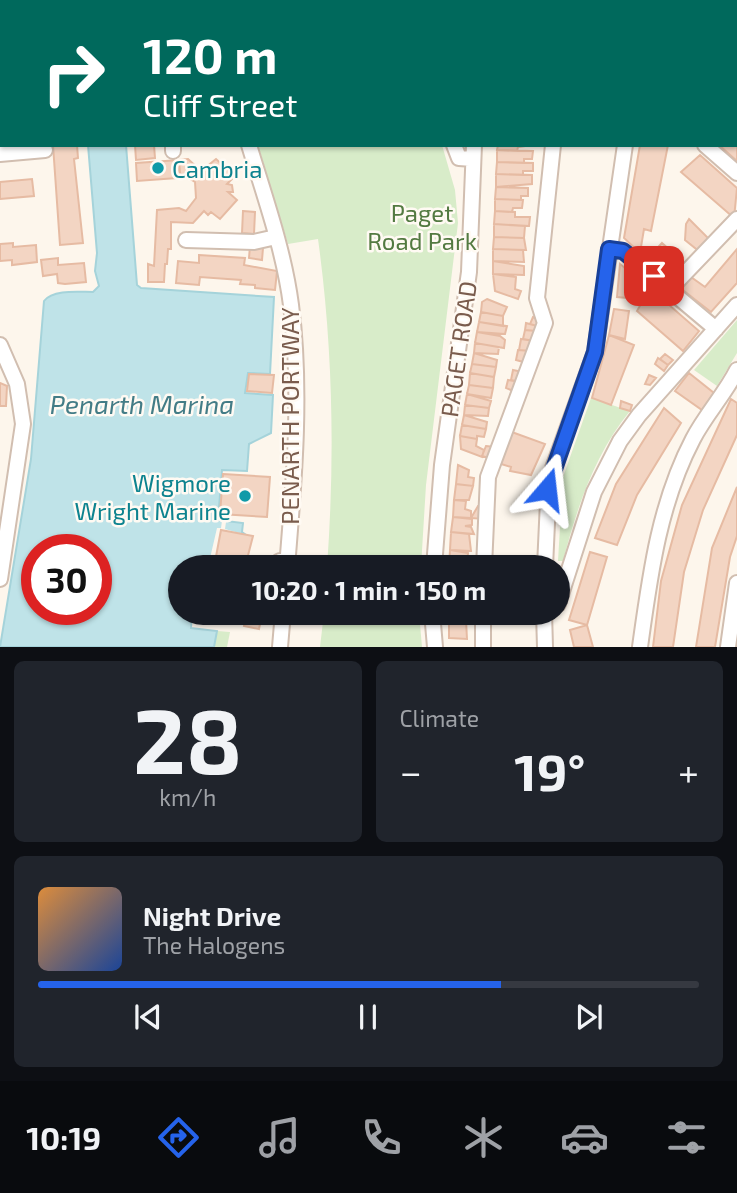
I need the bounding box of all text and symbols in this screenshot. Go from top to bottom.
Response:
text: 120 m [143,25,277,84]
icon: right [28,28,119,119]
text: Cliff Street [143,85,298,123]
place label: Cambria [172,154,262,183]
marker: Cambria [150,160,166,176]
park label: Paget Road Park [367,198,477,255]
pin [624,246,684,306]
icon: arrive [635,257,673,295]
street label: PAGET ROAD [434,279,482,419]
street label: PENARTH PORTWAY [275,307,304,525]
water label: Penarth Marina [50,388,234,419]
position arrow [510,452,584,526]
place label: Wigmore Wright Marine [75,468,231,525]
marker: Wigmore Wright Marine [237,488,253,504]
speed limit sign: 30 [21,534,112,625]
text: 10:20 · 1 min · 150 m [252,574,486,605]
text: 28 [133,683,243,792]
text: Climate [400,704,479,732]
text: 19° [514,739,585,801]
text: − [400,748,422,794]
text: + [678,748,699,794]
text: km/h [159,783,216,811]
text: Night Drive [143,900,281,931]
text: The Halogens [143,931,285,959]
icon: previous [129,998,167,1036]
icon: pause [349,998,387,1036]
icon: next [570,998,608,1036]
icon: directions [154,1113,203,1162]
icon: music [255,1113,304,1162]
icon: phone [357,1113,406,1162]
icon: climate [459,1113,508,1162]
icon: car [560,1113,609,1162]
icon: filters [662,1113,711,1162]
text: 10:19 [26,1118,101,1156]

